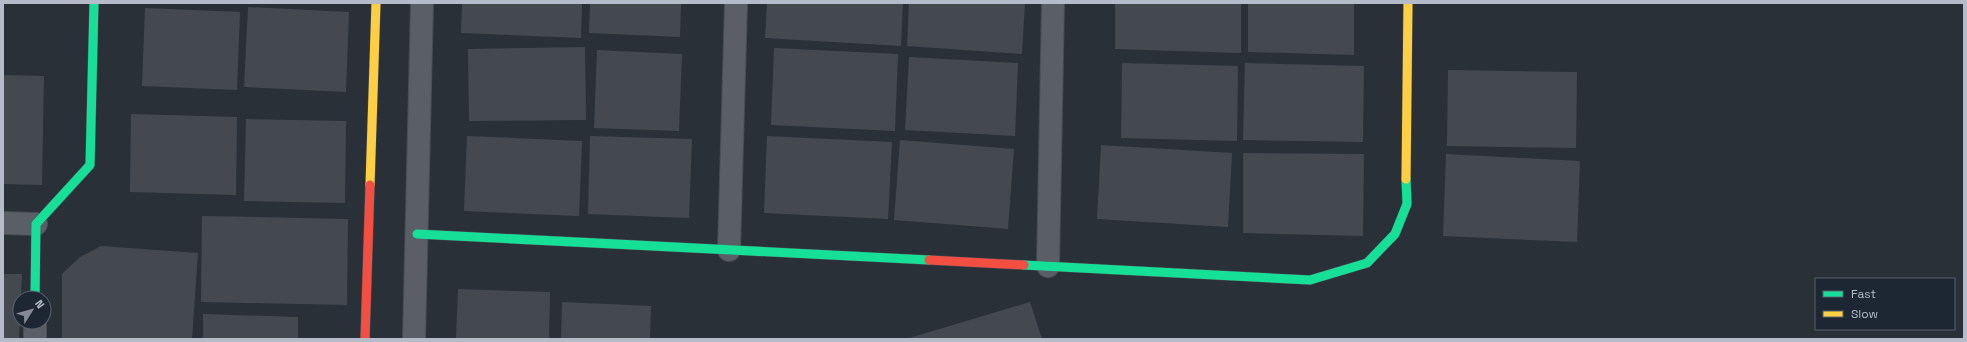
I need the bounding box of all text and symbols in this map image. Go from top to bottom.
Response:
legend [1815,278,1955,330]
text: Fast [1851,286,1876,302]
north arrow [12,290,52,330]
text: N [32,297,48,311]
text: Slow [1851,306,1878,322]

